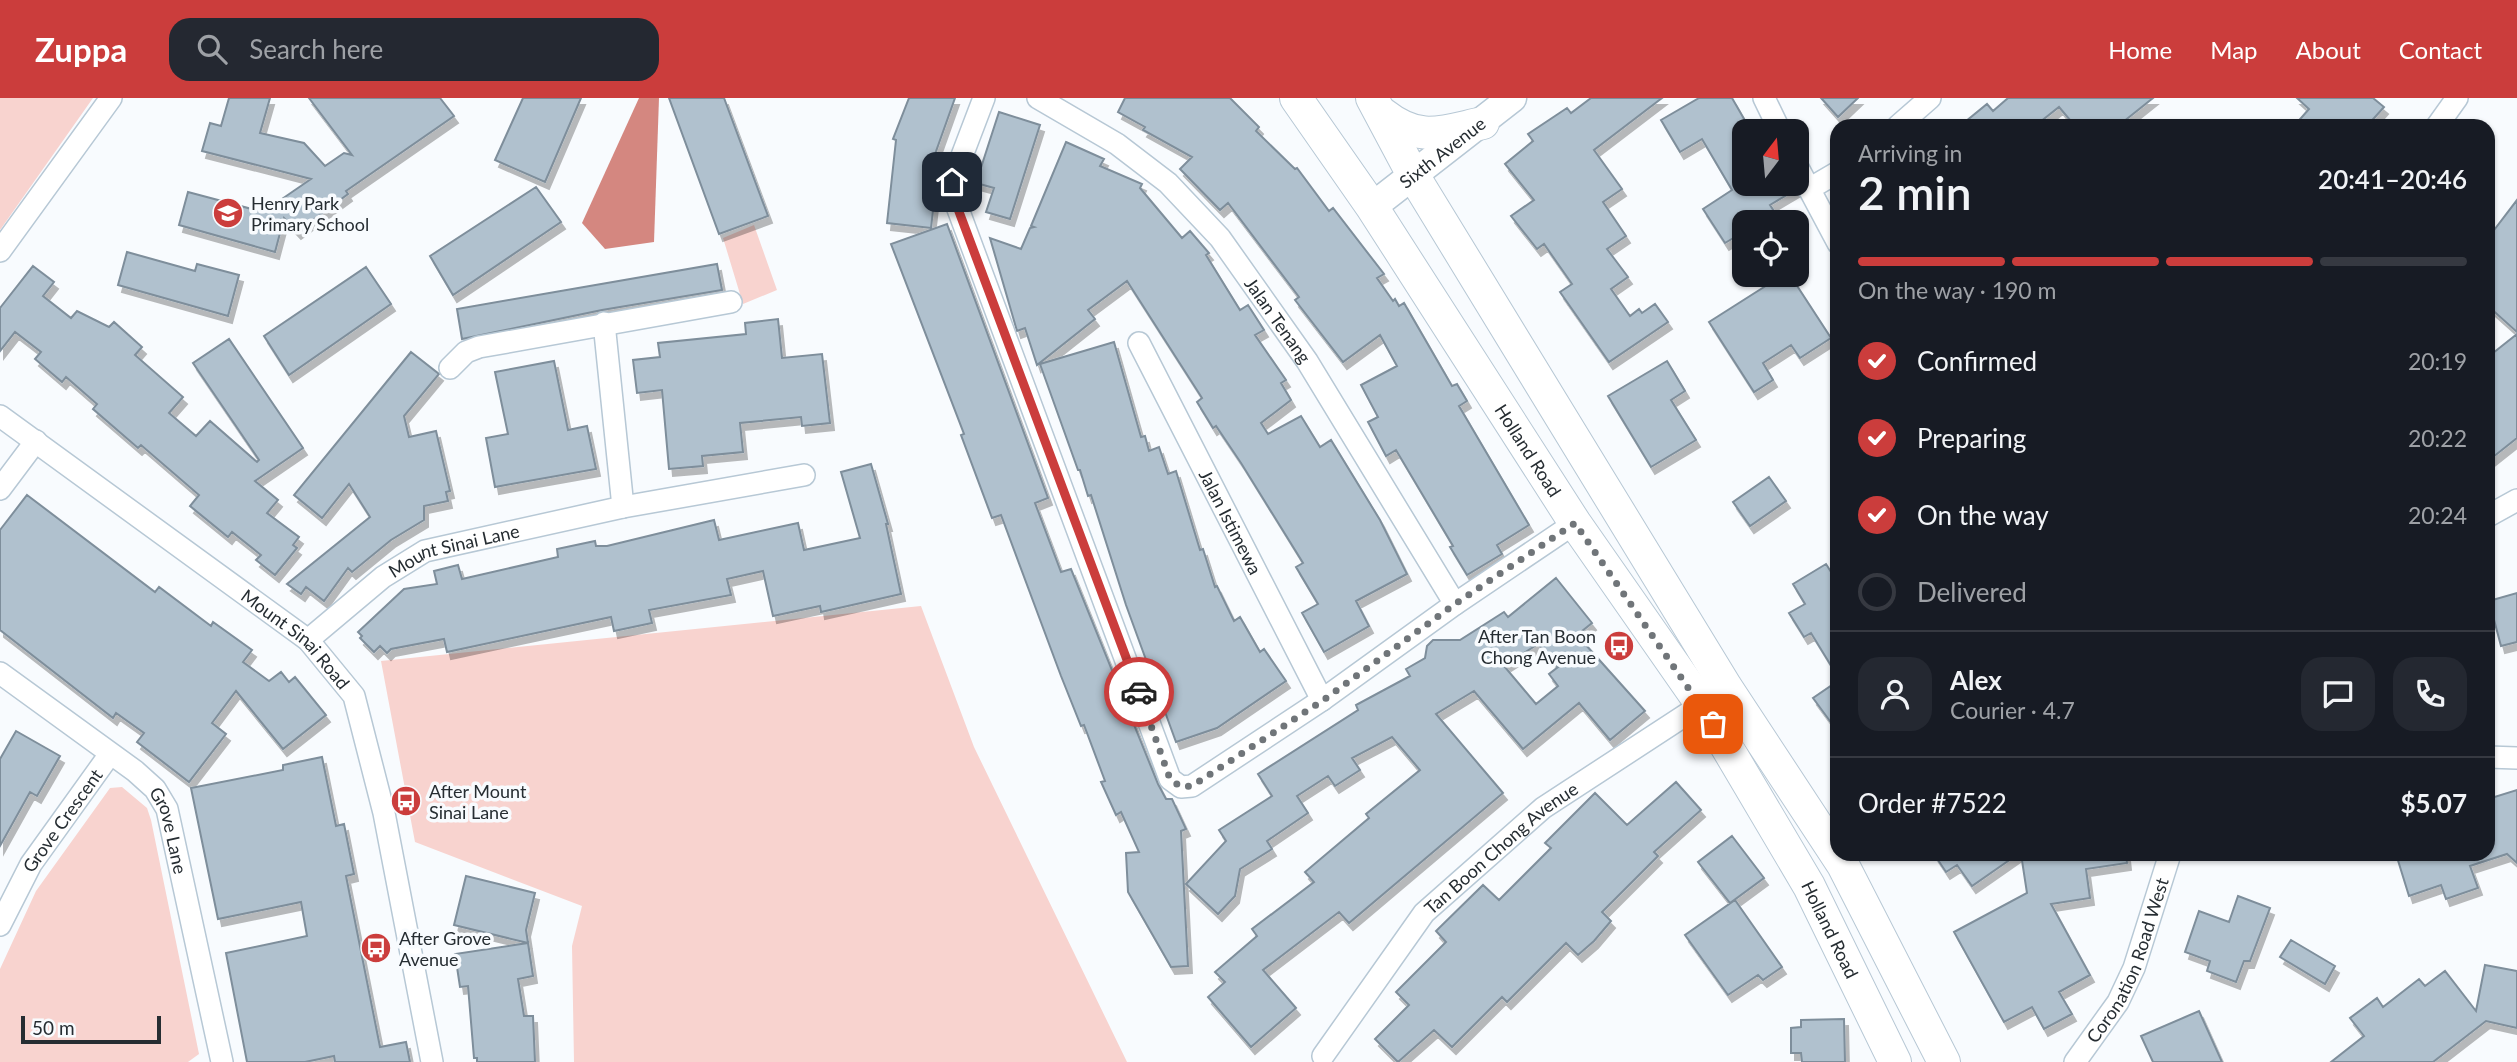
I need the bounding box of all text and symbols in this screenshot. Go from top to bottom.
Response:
search box [169,18,659,81]
text: Zuppa [35,29,127,69]
icon: search [193,30,231,68]
text: Search here [249,33,383,65]
text: Home [2108,35,2172,64]
text: Map [2210,35,2258,64]
text: About [2296,35,2361,64]
text: Contact [2399,35,2482,64]
street label: Sixth Avenue [1395,112,1490,193]
north arrow [1732,119,1810,196]
map controls [1732,119,1809,287]
text: Arriving in [1858,139,1962,167]
pin [922,152,982,212]
icon: home [933,163,971,201]
text: 20:41–20:46 [2318,163,2467,195]
text: 2 min [1858,165,1972,220]
place label: Henry Park Primary School [251,192,369,235]
school or university icon: Henry Park Primary School [211,196,245,230]
button: locate [1732,210,1809,287]
street label: Jalan Tenang [1240,273,1316,367]
text: On the way · 190 m [1858,276,2057,304]
icon: check [1858,342,1896,380]
text: Confirmed [1917,345,2037,377]
text: 20:19 [2408,347,2467,375]
street label: Holland Road [1490,400,1566,501]
icon: check [1858,419,1896,457]
text: Preparing [1917,422,2026,454]
text: 20:22 [2408,424,2467,452]
street label: Jalan Istimewa [1195,466,1267,578]
icon: check [1858,496,1896,534]
text: On the way [1917,499,2049,531]
text: 20:24 [2408,501,2467,529]
street label: Mount Sinai Lane [384,519,521,582]
text: Delivered [1917,576,2027,608]
street label: Mount Sinai Road [237,584,355,693]
place label: After Tan Boon Chong Avenue [1478,625,1596,668]
bus stop icon: After Tan Boon Chong Avenue [1602,629,1636,663]
courier [1104,657,1174,727]
button: person [1858,657,1932,731]
button: chat [2301,657,2375,731]
button: phone [2393,657,2467,731]
text: Alex [1950,664,2002,696]
icon: car [1120,673,1158,711]
pin [1683,694,1743,754]
text: Courier · 4.7 [1950,696,2075,724]
icon: bag [1694,705,1732,743]
street label: Grove Crescent [18,764,107,876]
street label: Tan Boon Chong Avenue [1420,777,1582,919]
place label: After Mount Sinai Lane [429,780,527,823]
street label: Grove Lane [145,783,192,876]
bus stop icon: After Mount Sinai Lane [389,784,423,818]
text: Order #7522 [1858,787,2007,819]
text: $5.07 [2401,787,2467,819]
street label: Coronation Road West [2081,874,2173,1047]
street label: Holland Road [1797,877,1863,982]
place label: After Grove Avenue [399,927,491,970]
bus stop icon: After Grove Avenue [359,931,393,965]
scale bar [21,1013,161,1045]
text: 50 m [32,1016,75,1039]

